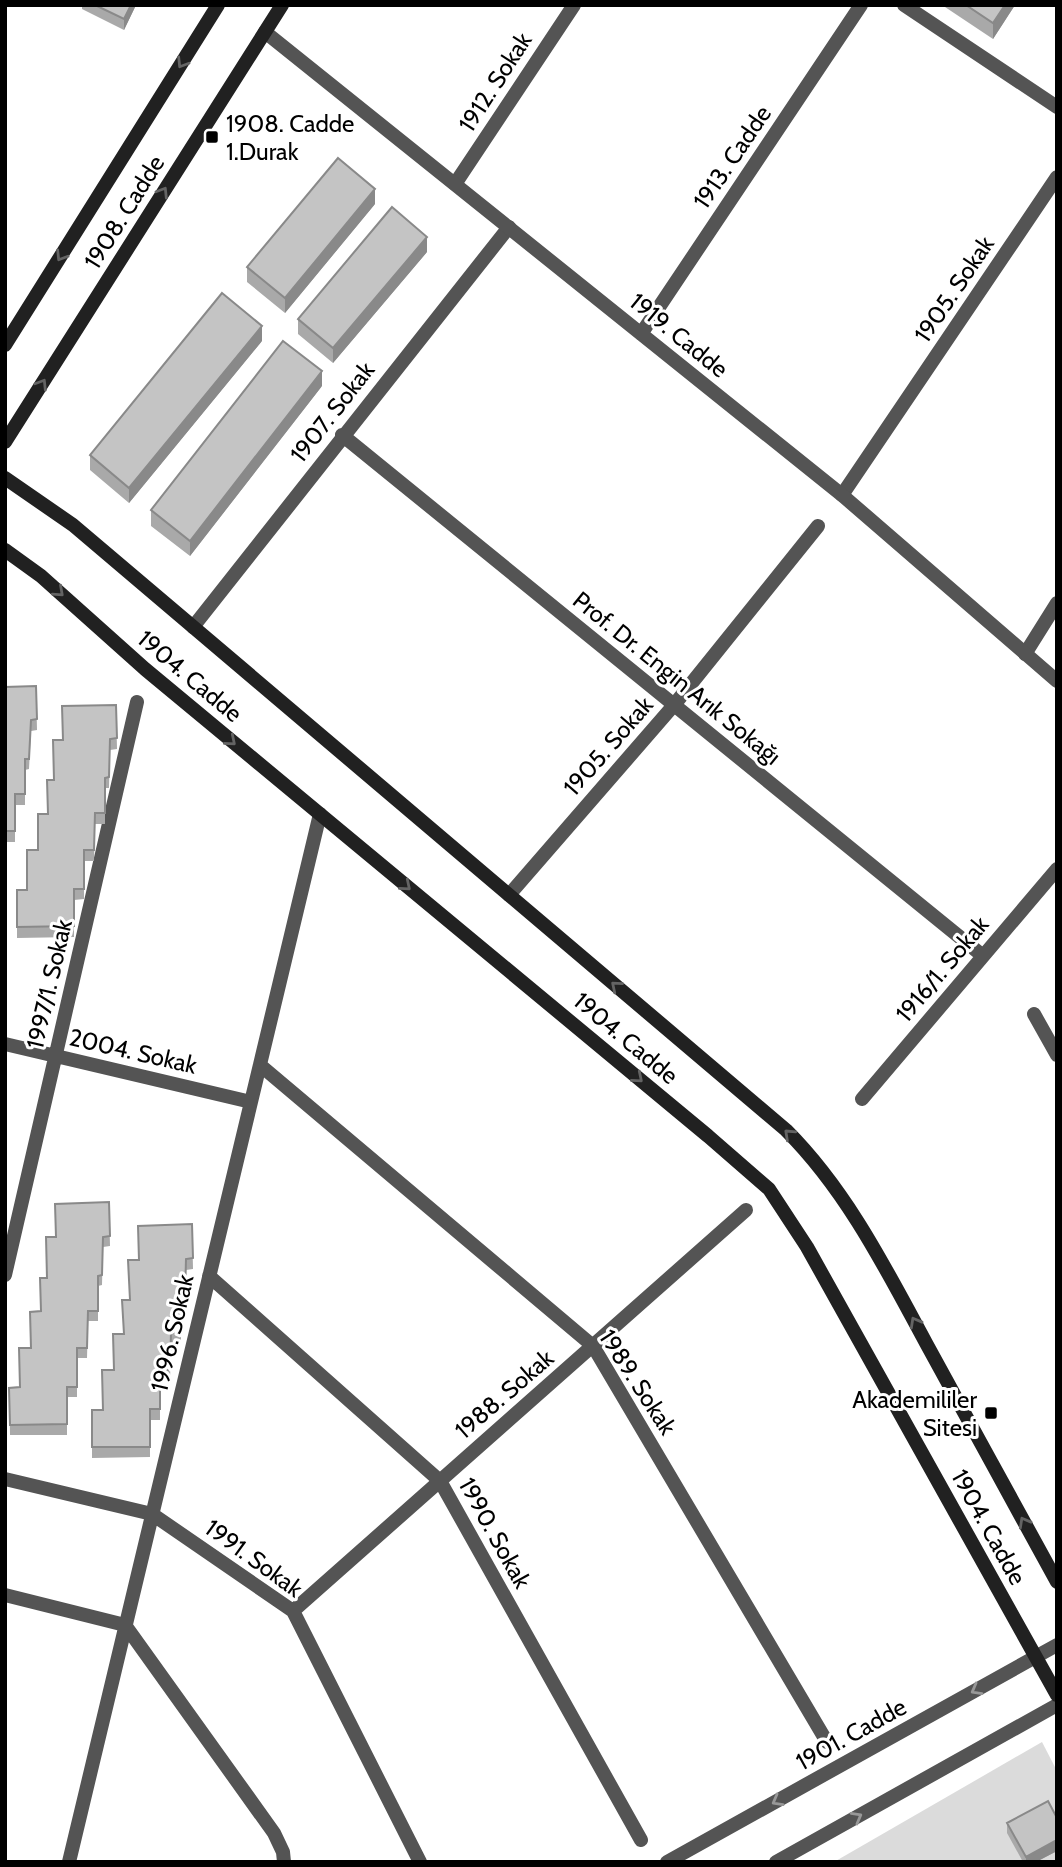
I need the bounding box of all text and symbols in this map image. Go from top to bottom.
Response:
street label: 1912. Sokak [452,27,538,137]
one-way arrow [177,56,190,69]
street label: 1913. Cadde [687,100,777,214]
place label: 1908. Cadde 1.Durak [226,109,354,166]
marker: 1908. Cadde 1.Durak [204,129,220,145]
street label: 1908. Cadde [78,150,170,274]
one-way arrow [155,187,168,200]
street label: 1905. Sokak [908,230,1000,348]
one-way arrow [57,248,70,261]
street label: 1919. Cadde [624,287,734,383]
street label: 1907. Sokak [284,356,380,468]
one-way arrow [33,379,46,392]
one-way arrow [51,584,64,596]
street label: Prof. Dr. Engin Arık Sokağı [567,585,787,771]
street label: 1904. Cadde [132,624,248,728]
street label: 1905. Sokak [557,690,659,801]
one-way arrow [223,733,236,745]
one-way arrow [398,878,411,890]
street label: 1916/1. Sokak [889,910,995,1028]
street label: 1997/1. Sokak [20,916,78,1052]
one-way arrow [612,982,625,994]
street label: 1904. Cadde [568,986,684,1090]
street label: 2004. Sokak [66,1022,200,1080]
one-way arrow [630,1070,643,1082]
one-way arrow [784,1130,797,1142]
street label: 1996. Sokak [144,1271,200,1394]
one-way arrow [910,1317,923,1330]
street label: 1989. Sokak [593,1324,683,1440]
street label: 1988. Sokak [449,1343,559,1445]
place label: Akademililer Sitesi [852,1385,977,1442]
marker: Akademililer Sitesi [983,1405,999,1421]
street label: 1904. Cadde [945,1464,1033,1590]
street label: 1990. Sokak [453,1473,537,1594]
street label: 1991. Sokak [200,1513,309,1603]
one-way arrow [1019,1517,1032,1529]
one-way arrow [970,1682,983,1695]
street label: 1901. Cadde [791,1692,911,1776]
one-way arrow [772,1793,784,1806]
one-way arrow [850,1812,862,1825]

